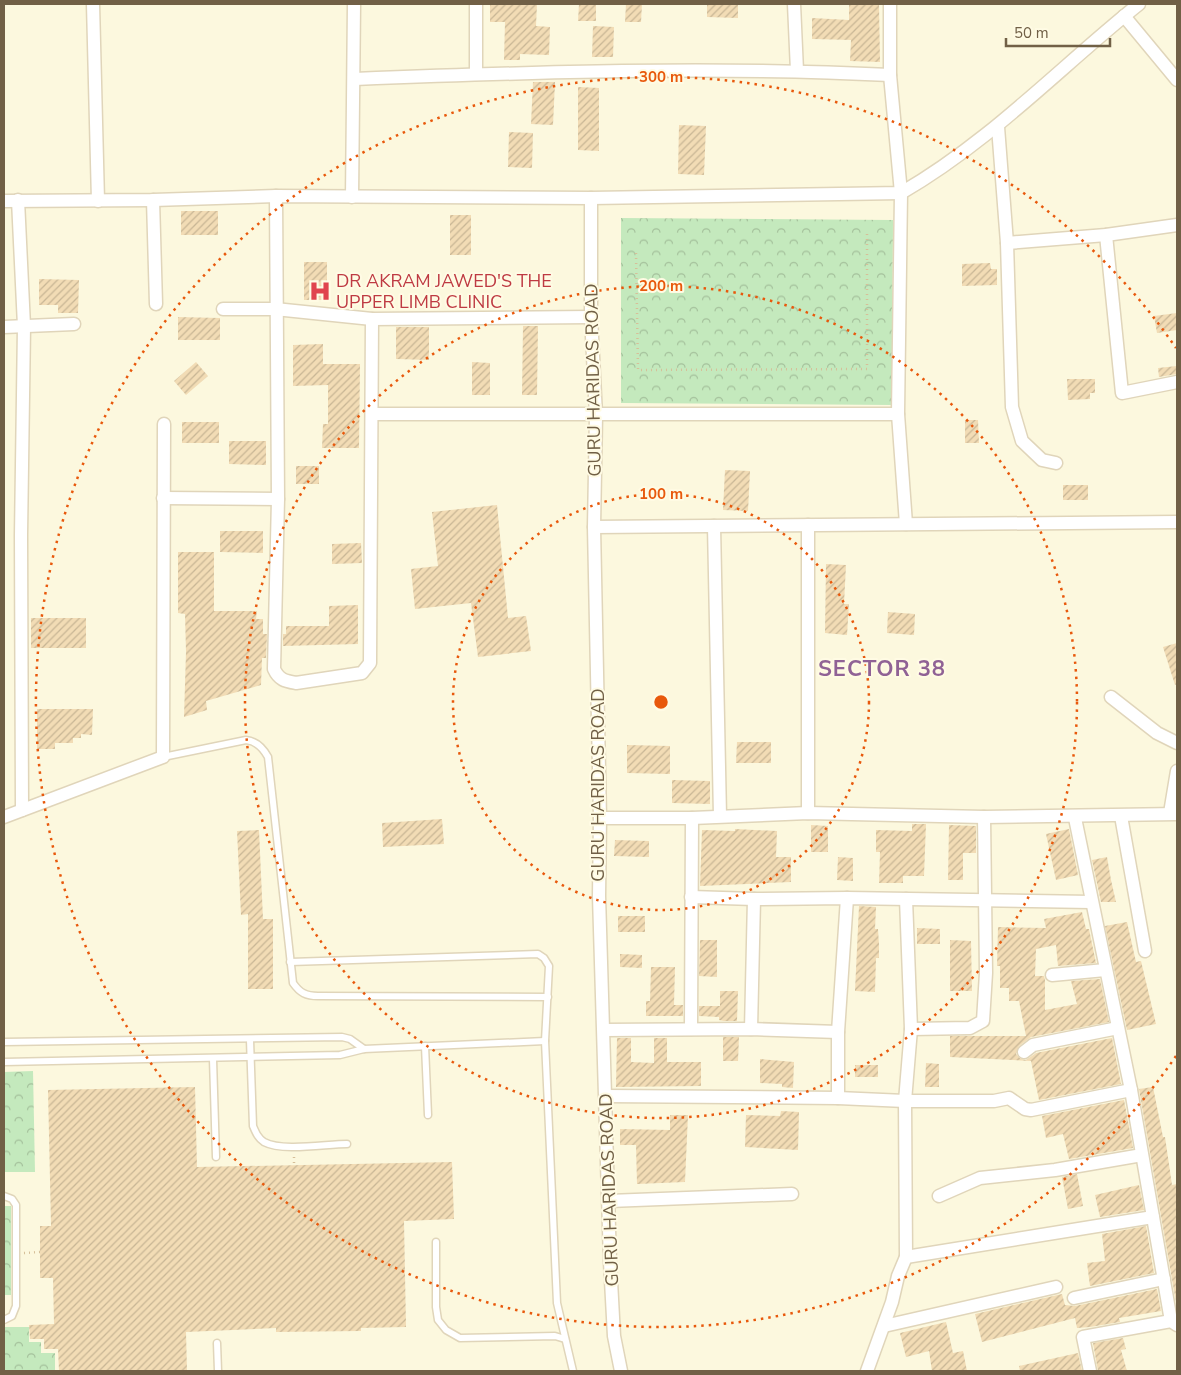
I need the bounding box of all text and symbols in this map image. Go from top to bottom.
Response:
scale bar [1006,15,1110,47]
text: 50 m [1014,23,1049,43]
text: 300 m [639,67,683,87]
place label: DR AKRAM JAWED'S THE UPPER LIMB CLINIC [336,269,552,314]
text: 200 m [639,276,683,296]
hospital icon: DR AKRAM JAWED'S THE UPPER LIMB CLINIC [307,278,333,304]
street label: GURU HARIDAS ROAD [579,283,607,477]
text: 100 m [639,484,683,504]
district label: SECTOR 38 [818,654,946,684]
street label: GURU HARIDAS ROAD [586,688,610,882]
centre of rings [652,693,670,711]
street label: GURU HARIDAS ROAD [594,1093,624,1287]

